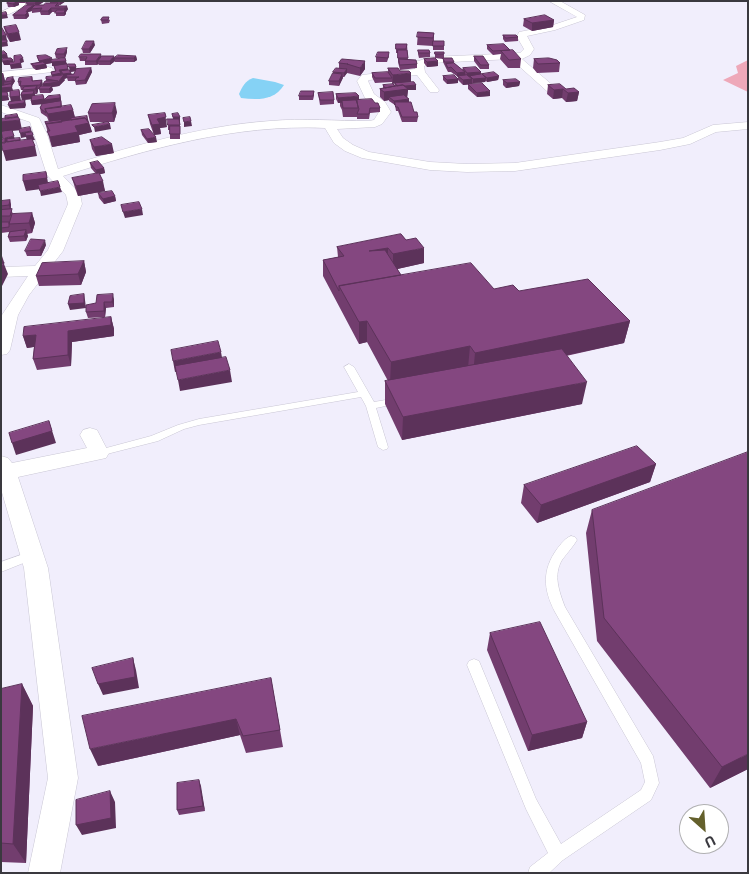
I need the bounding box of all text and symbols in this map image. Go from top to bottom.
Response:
north arrow [679,804,729,854]
text: U [702,832,718,851]

